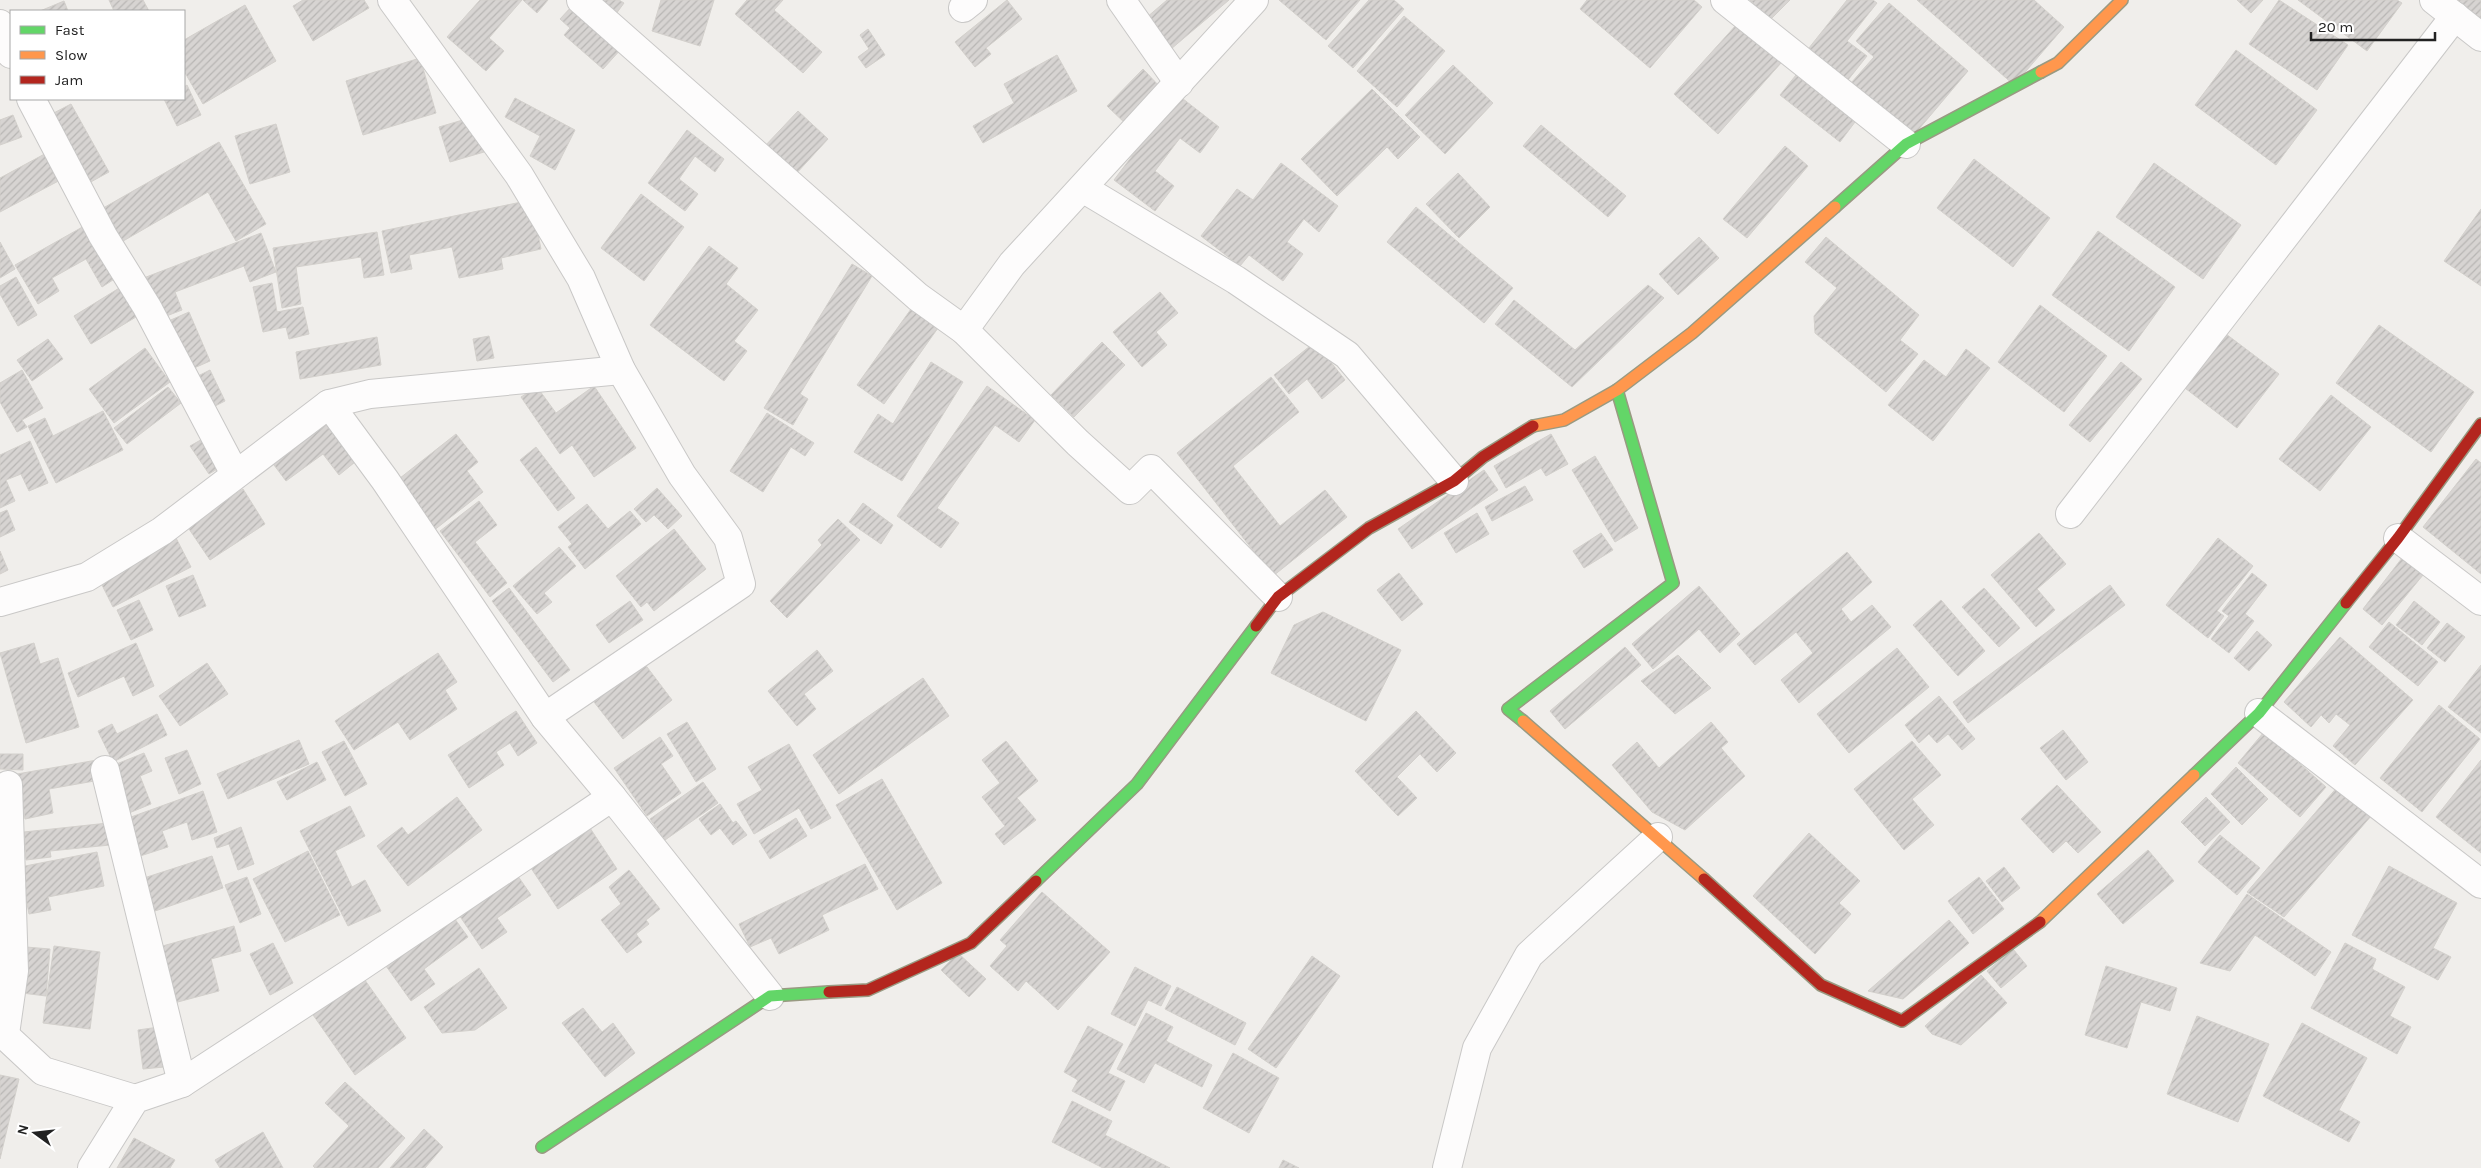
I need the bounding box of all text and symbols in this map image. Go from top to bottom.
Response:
legend [10,10,185,100]
scale bar [2311,10,2435,42]
text: 20 m [2318,18,2353,36]
text: Fast [55,21,85,39]
text: Slow [55,46,87,64]
text: Jam [55,71,83,89]
north arrow [10,1108,60,1158]
text: N [13,1123,32,1137]

